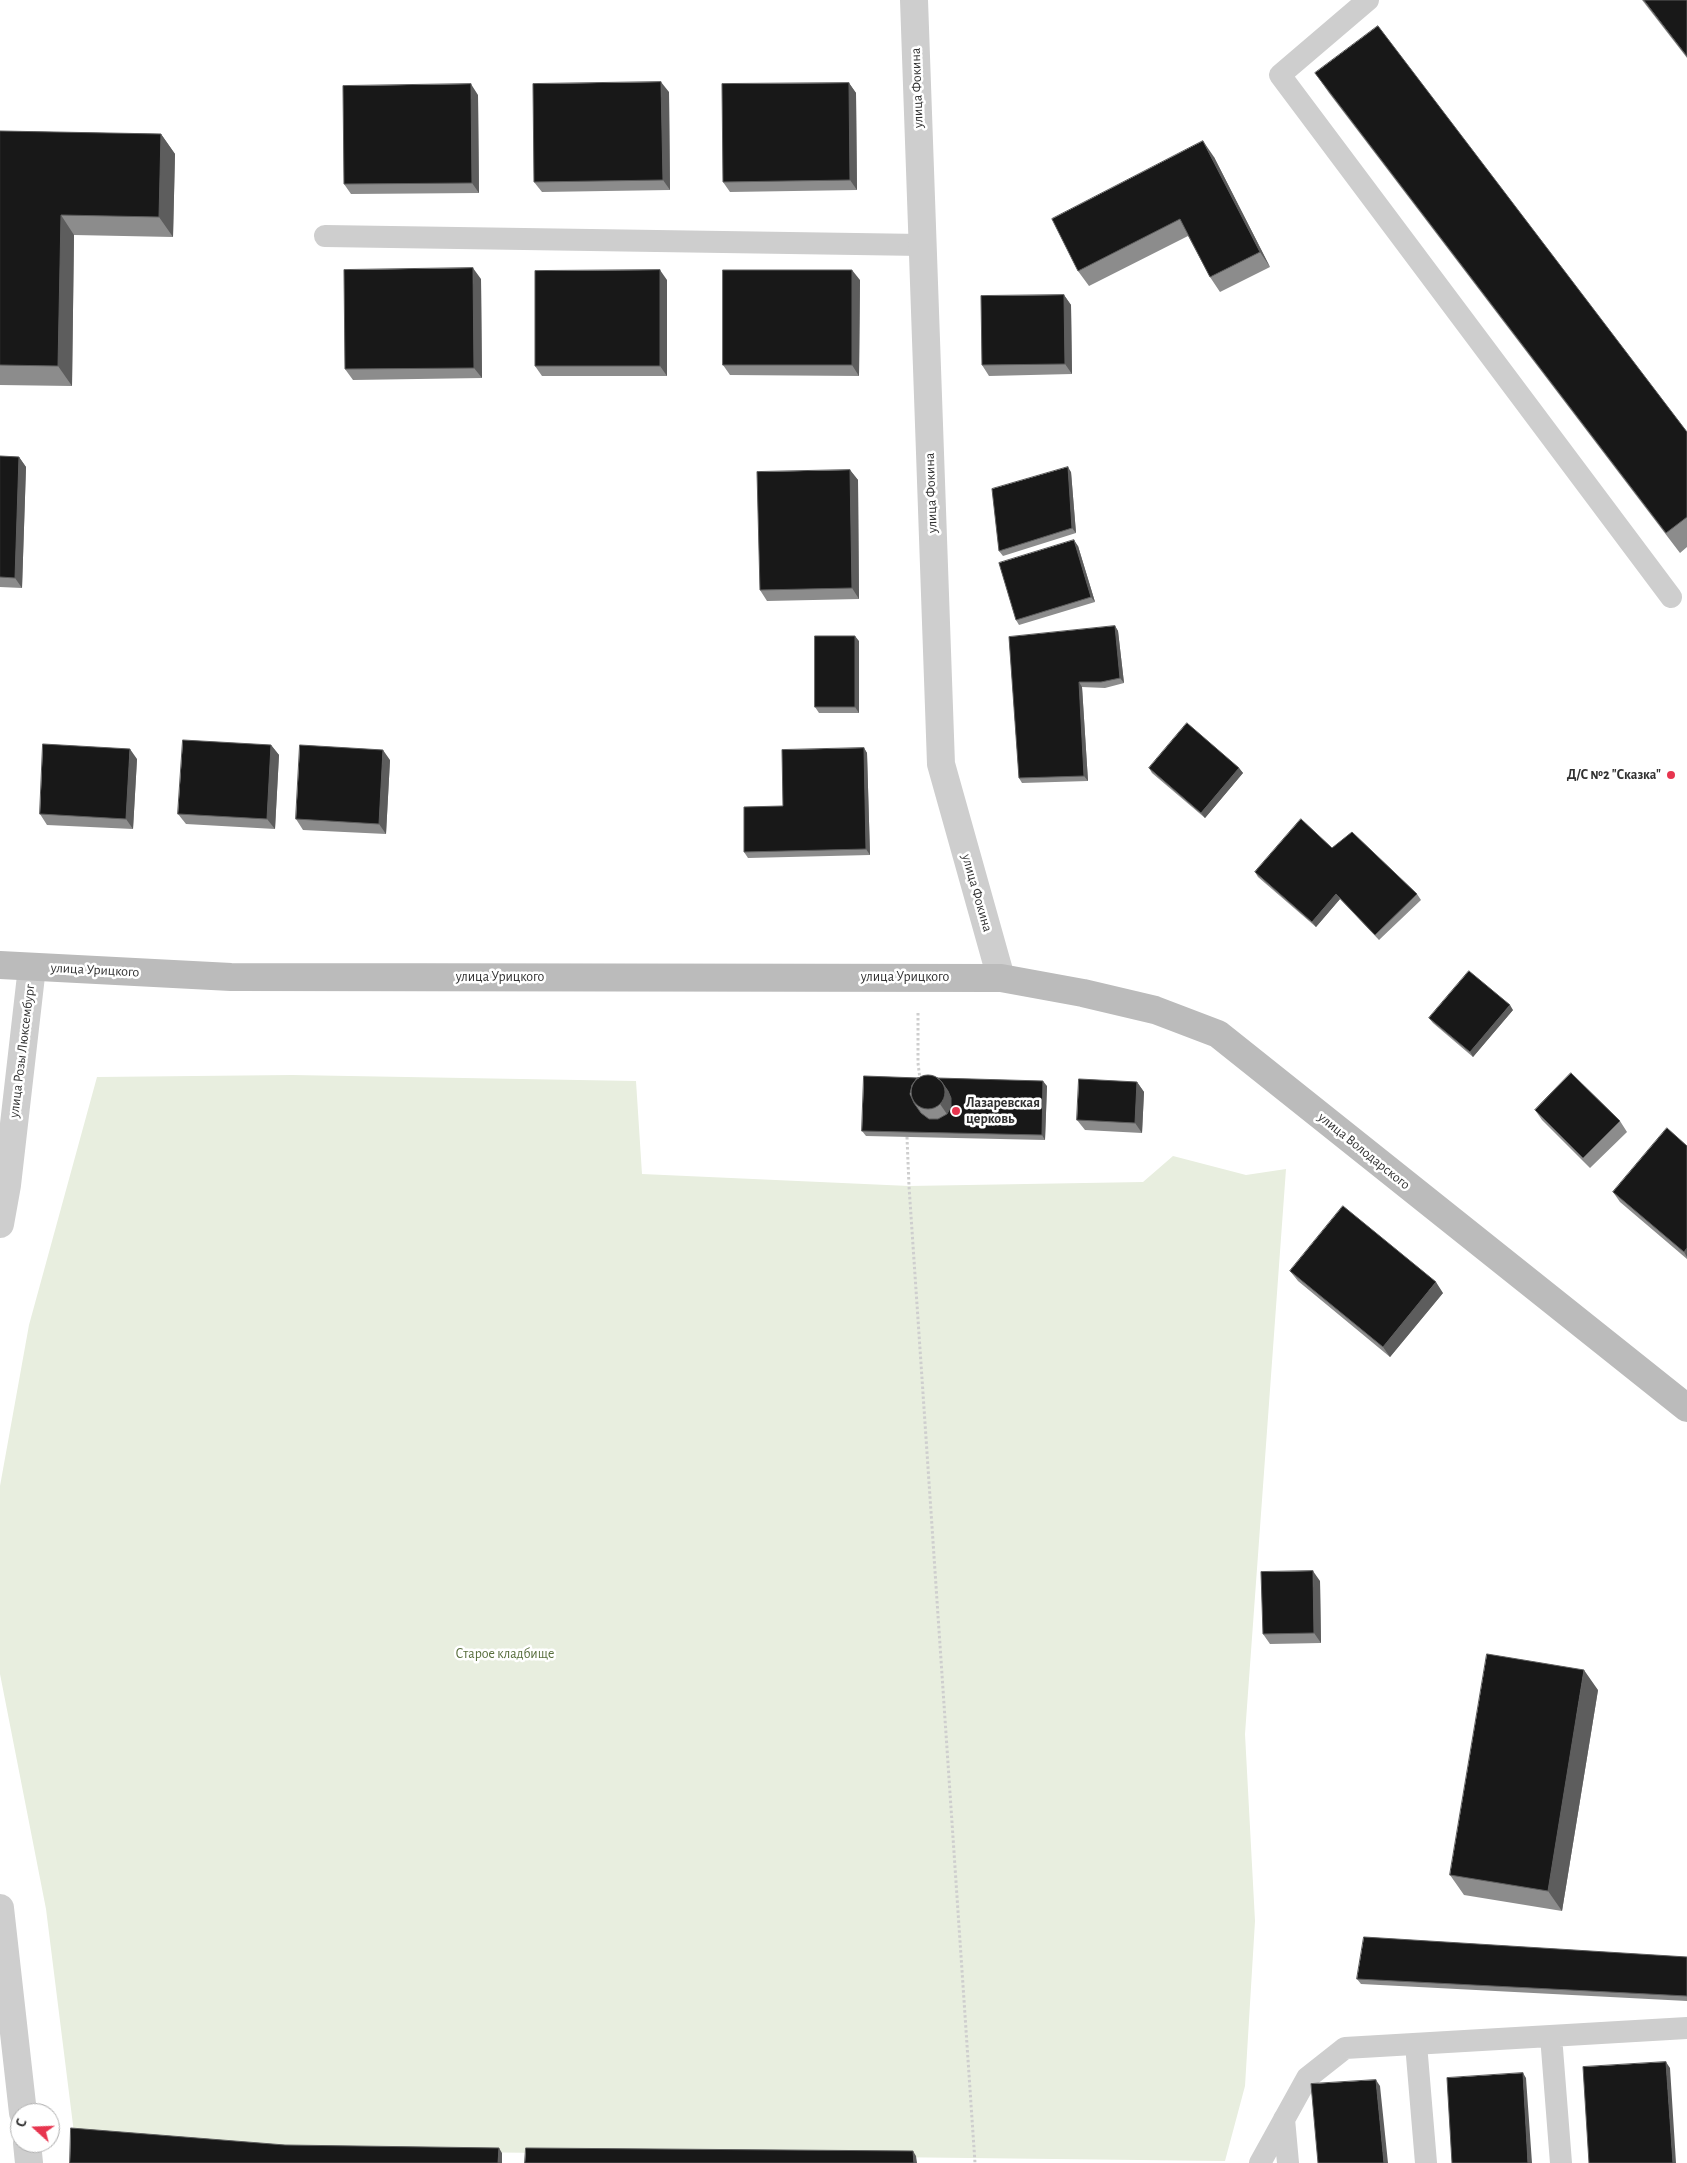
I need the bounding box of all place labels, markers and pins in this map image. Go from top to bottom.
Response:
place label: Д/С №2 "Сказка" [1567,767,1661,783]
marker: Д/С №2 "Сказка" [1665,769,1677,781]
place label: Лазаревская церковь [966,1095,1040,1128]
marker: Лазаревская церковь [950,1105,962,1117]

